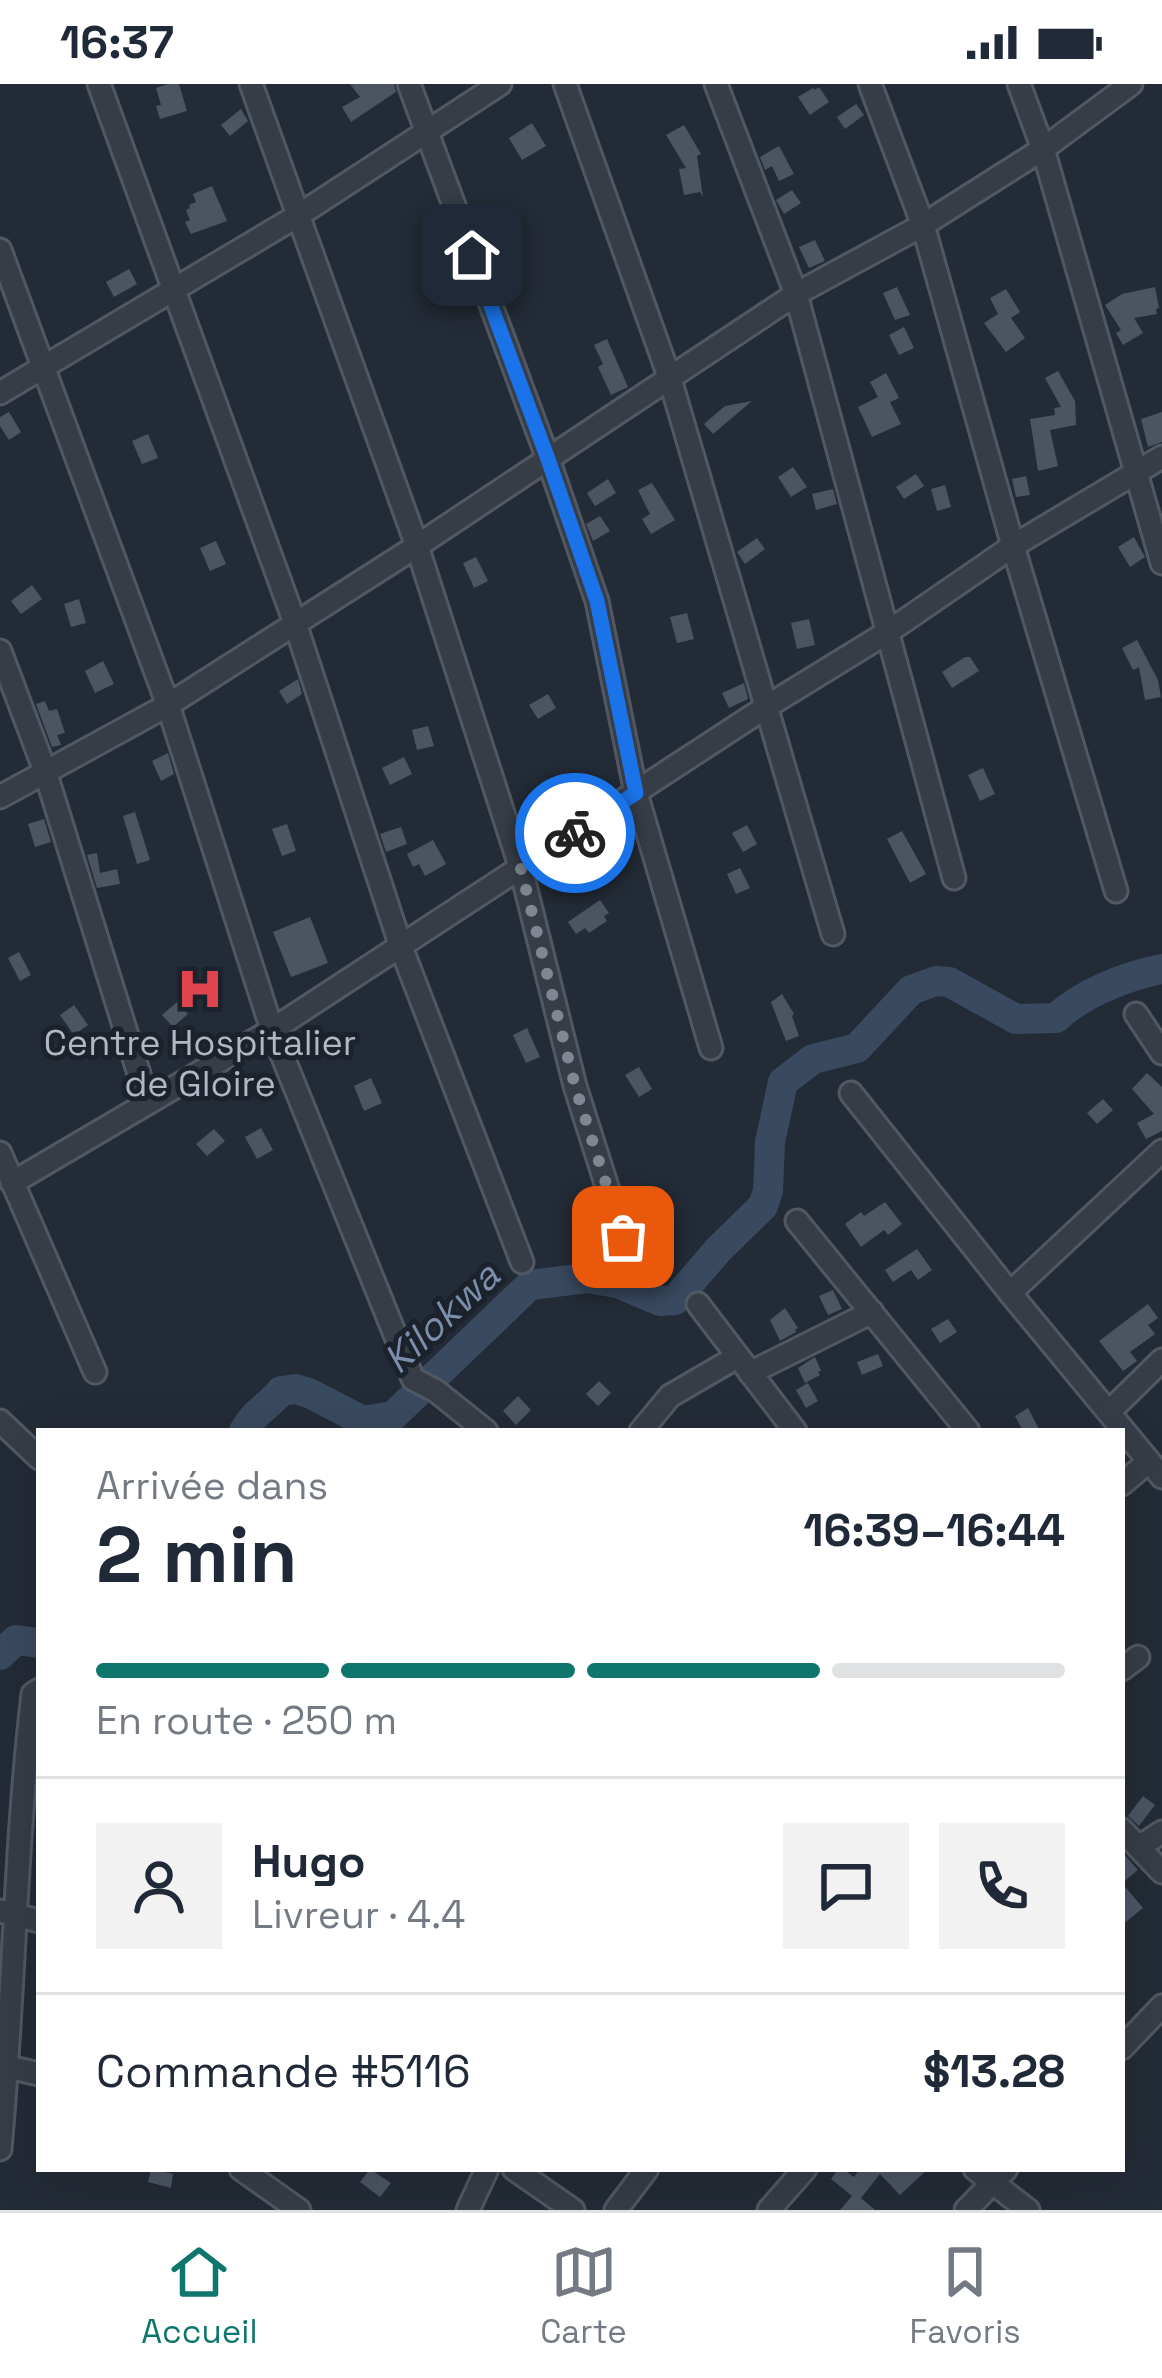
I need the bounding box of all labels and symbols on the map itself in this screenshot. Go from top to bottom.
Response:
pin [421,204,523,306]
courier [515,773,635,893]
hospital icon: Centre Hospitalier de Gloire [175,964,225,1014]
place label: Centre Hospitalier de Gloire [44,1020,356,1107]
pin [572,1186,674,1288]
water label: Kilokwa [373,1251,510,1383]

